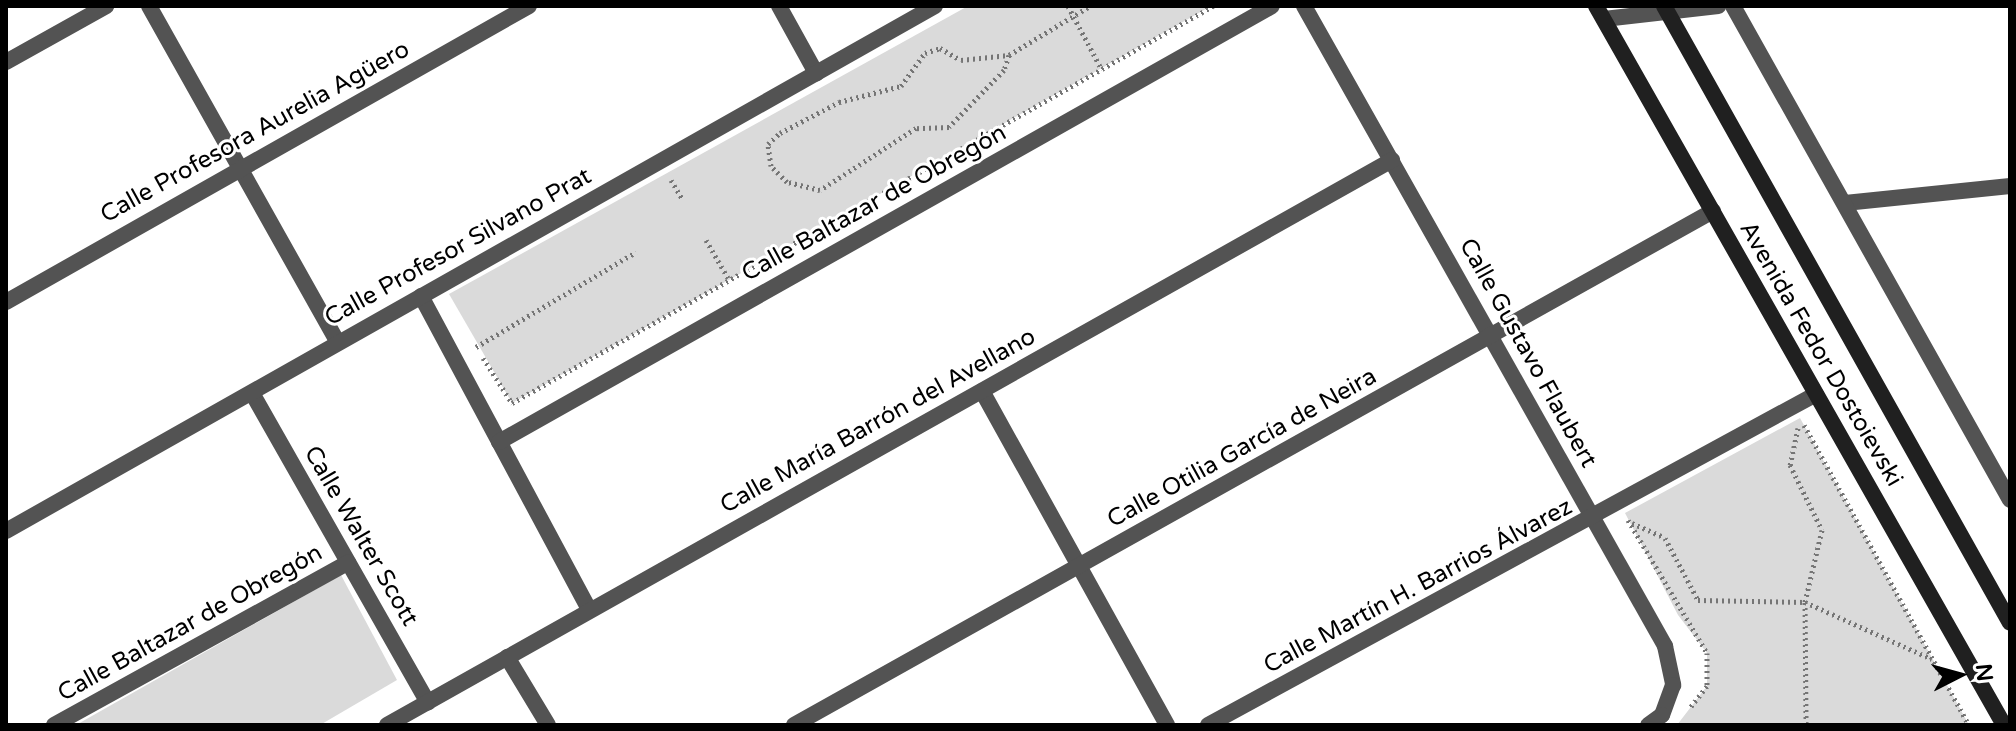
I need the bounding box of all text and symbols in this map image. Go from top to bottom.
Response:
street label: Calle Profesora Aurelia Agüero [95,35,415,229]
street label: Calle Baltazar de Obregón [737,118,1011,288]
street label: Calle Profesor Silvano Prat [320,162,596,332]
street label: Avenida Fedor Dostoievski [1733,216,1909,492]
street label: Calle Gustavo Flaubert [1453,233,1603,473]
street label: Calle María Barrón del Avellano [715,322,1041,520]
street label: Calle Otilia García de Neira [1102,362,1382,534]
street label: Calle Walter Scott [298,441,424,631]
street label: Calle Martín H. Barrios Álvarez [1259,492,1577,680]
street label: Calle Baltazar de Obregón [53,538,327,708]
north arrow [1920,635,2000,715]
text: N [1970,662,1998,683]

